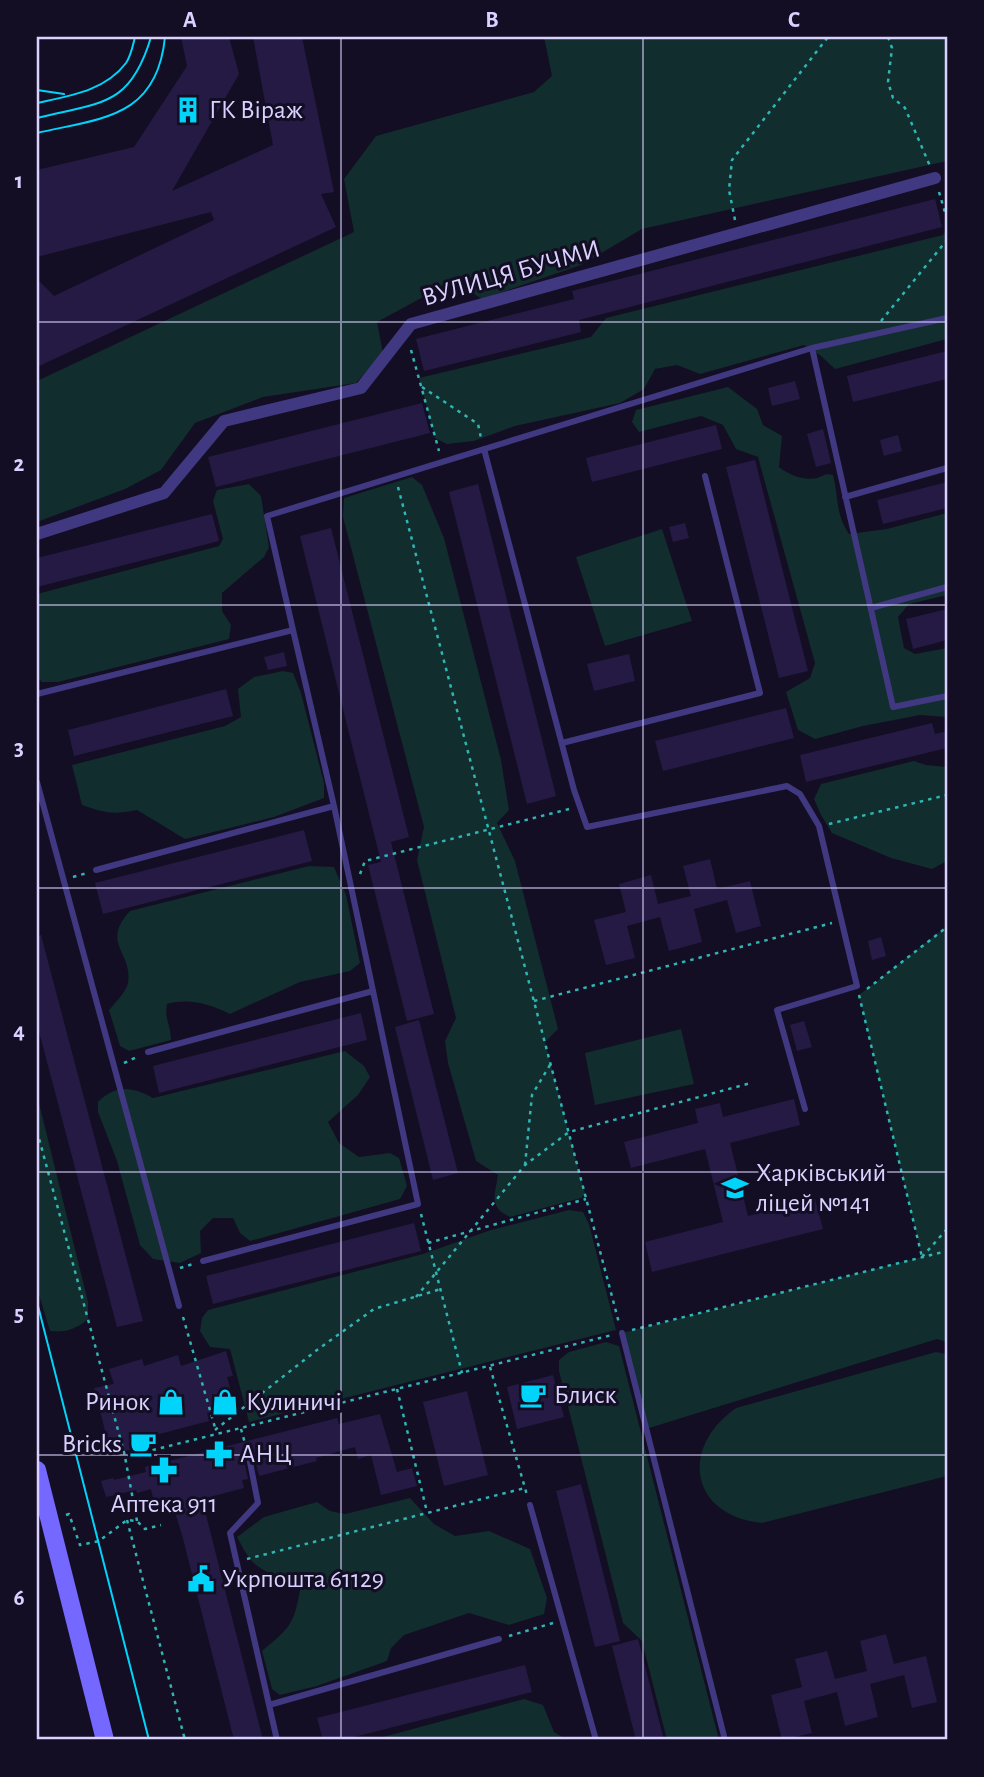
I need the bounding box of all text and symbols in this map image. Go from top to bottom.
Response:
text: A [183,9,197,32]
text: B [485,9,499,32]
text: C [788,9,800,32]
building icon: ГК Віраж [173,95,203,125]
place label: ГК Віраж [209,97,303,123]
text: 1 [15,170,23,193]
street label: ВУЛИЦЯ БУЧМИ [419,235,603,311]
text: 2 [14,453,25,476]
text: 3 [14,737,24,760]
text: 4 [13,1020,25,1043]
place label: Харківський ліцей №141 [756,1160,886,1216]
school or university icon: Харківський ліцей №141 [720,1173,750,1203]
text: 5 [14,1303,24,1326]
cafe icon: Блиск [518,1380,548,1410]
place label: Блиск [554,1382,616,1408]
shop icon: Ринок [156,1387,186,1417]
shop icon: Кулиничі [210,1387,240,1417]
place label: Ринок [85,1389,150,1415]
place label: Кулиничі [246,1389,342,1415]
cafe icon: Bricks [128,1429,158,1459]
place label: Bricks [62,1431,122,1457]
pharmacy icon: АНЦ [204,1439,234,1469]
place label: АНЦ [240,1441,292,1467]
pharmacy icon: Аптека 911 [149,1455,179,1485]
place label: Аптека 911 [111,1491,218,1517]
public building icon: Укрпошта 61129 [186,1564,216,1594]
place label: Укрпошта 61129 [222,1566,384,1592]
text: 6 [13,1587,25,1610]

